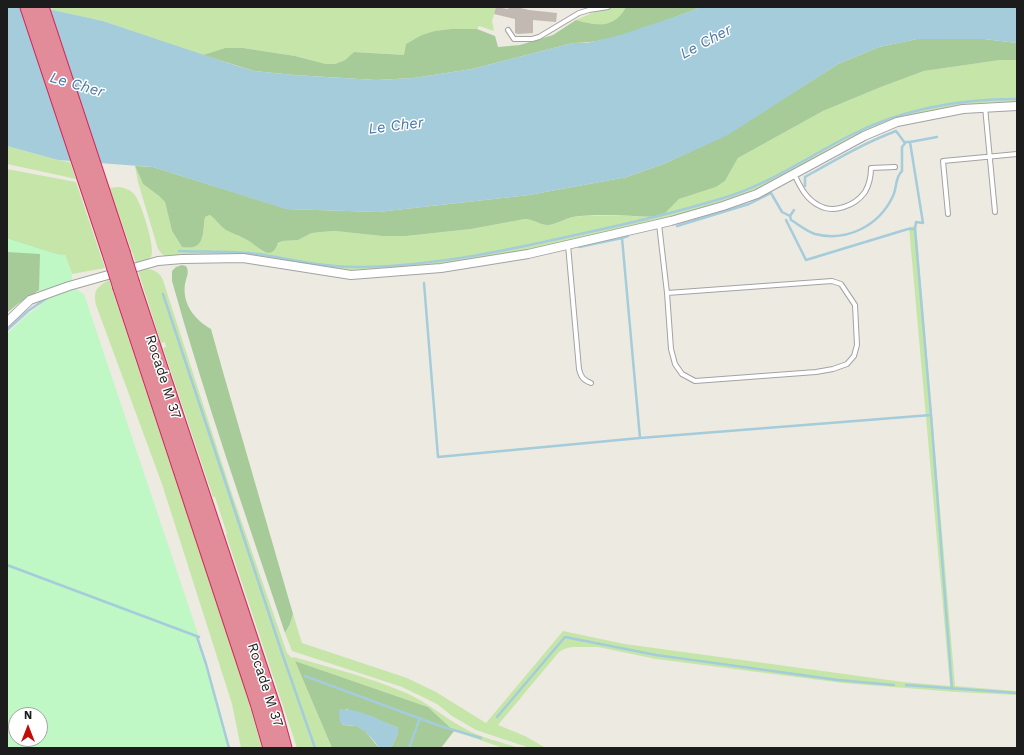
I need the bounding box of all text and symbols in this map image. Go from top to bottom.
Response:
water label: Le Cher [677,21,735,63]
water label: Le Cher [48,69,106,101]
water label: Le Cher [367,114,425,138]
street label: Rocade M 37 [142,333,184,421]
street label: Rocade M 37 [244,641,286,729]
north arrow [8,707,48,747]
text: N [24,709,32,722]

